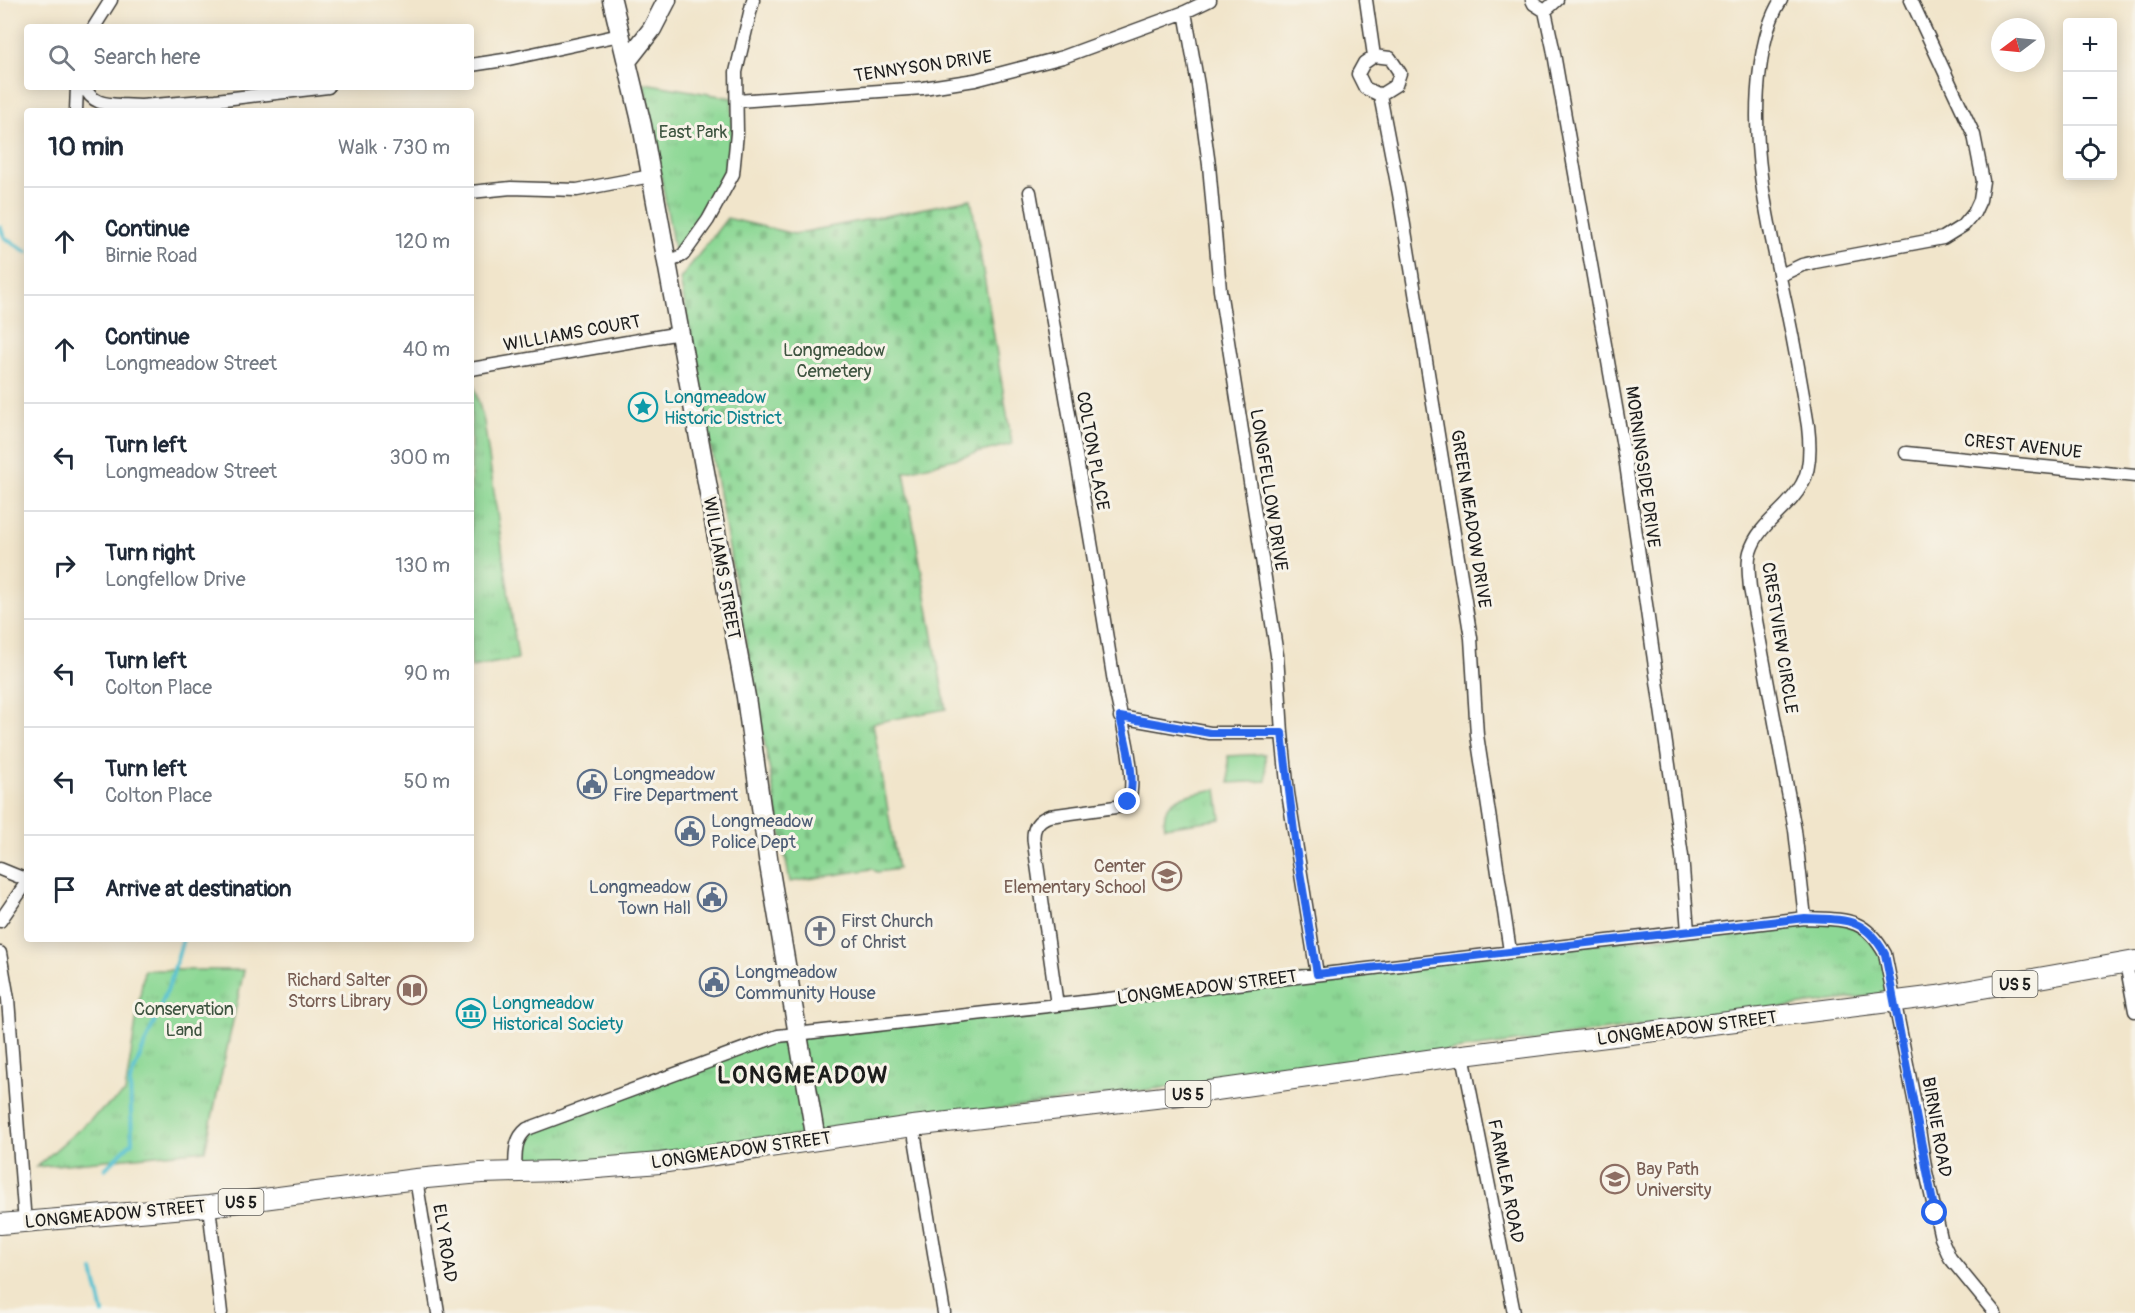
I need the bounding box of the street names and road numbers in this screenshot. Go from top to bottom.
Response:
street label: TENNYSON DRIVE [852,45,994,88]
street label: WILLIAMS COURT [502,310,643,357]
street label: MORNINGSIDE DRIVE [1620,385,1665,549]
street label: COLTON PLACE [1071,390,1114,512]
street label: LONGFELLOW DRIVE [1244,407,1293,573]
street label: GREEN MEADOW DRIVE [1445,428,1496,610]
street label: CREST AVENUE [1963,429,2083,464]
street label: WILLIAMS STREET [698,495,745,641]
street label: CRESTVIEW CIRCLE [1756,561,1803,715]
street label: LONGMEADOW STREET [1116,965,1298,1010]
road number: US 5 [1992,971,2038,997]
street label: LONGMEADOW STREET [1596,1006,1778,1051]
street label: BIRNIE ROAD [1916,1075,1957,1179]
road number: US 5 [1166,1081,1210,1107]
street label: FARMLEA ROAD [1482,1117,1529,1245]
street label: LONGMEADOW STREET [650,1126,832,1174]
road number: US 5 [218,1189,264,1215]
street label: LONGMEADOW STREET [24,1195,206,1234]
street label: ELY ROAD [427,1202,462,1284]

